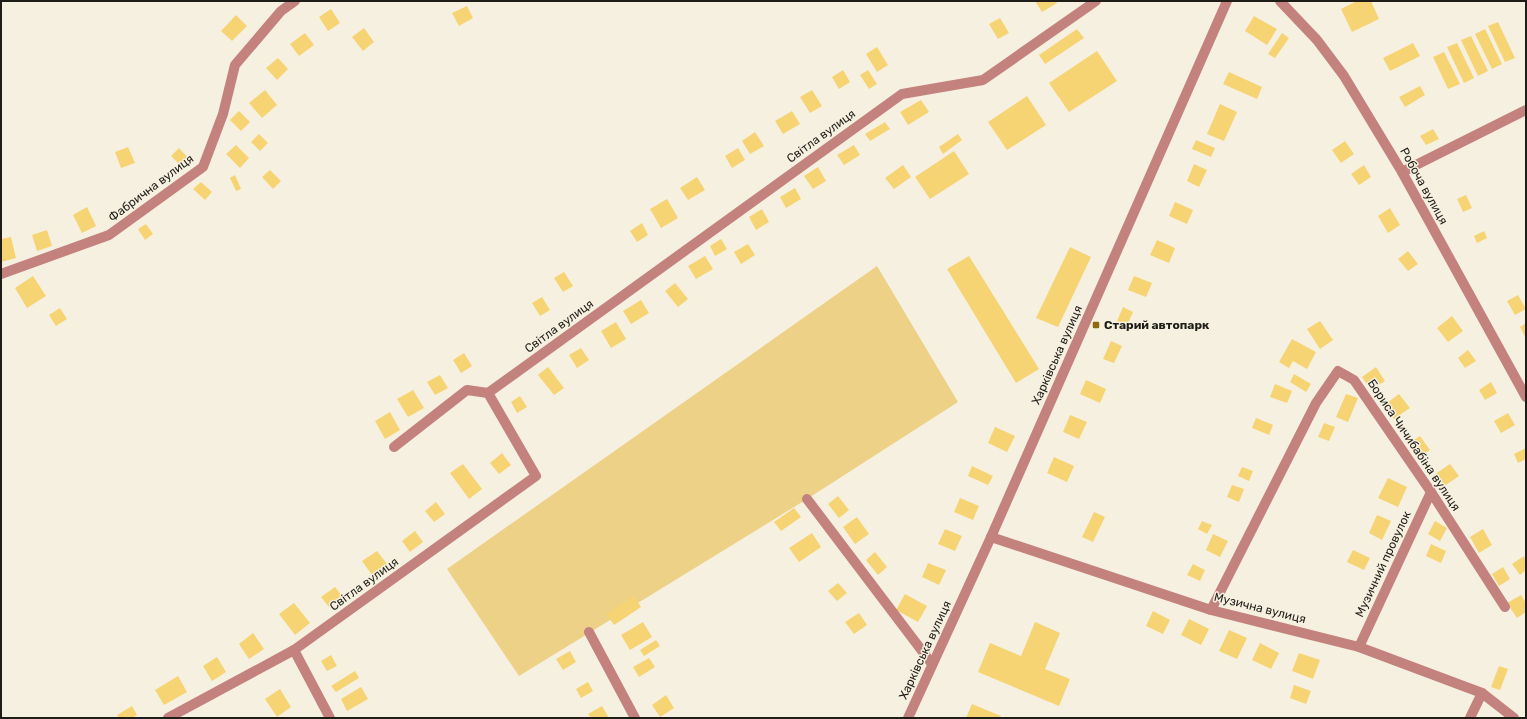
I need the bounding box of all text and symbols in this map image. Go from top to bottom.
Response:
street label: Світла вулиця [784,106,858,166]
street label: Робоча вулиця [1397,145,1451,227]
street label: Фабрична вулиця [106,151,196,225]
street label: Світла вулиця [522,296,596,356]
street label: Харківська вулиця [1029,303,1085,407]
place label: Старий автопарк [1104,318,1210,332]
marker: Старий автопарк [1091,320,1101,330]
street label: Бориса Чичибабіна вулиця [1365,377,1463,513]
street label: Музичний провулок [1352,508,1414,619]
street label: Світла вулиця [327,554,401,614]
street label: Музична вулиця [1213,590,1307,626]
street label: Харківська вулиця [896,598,954,702]

